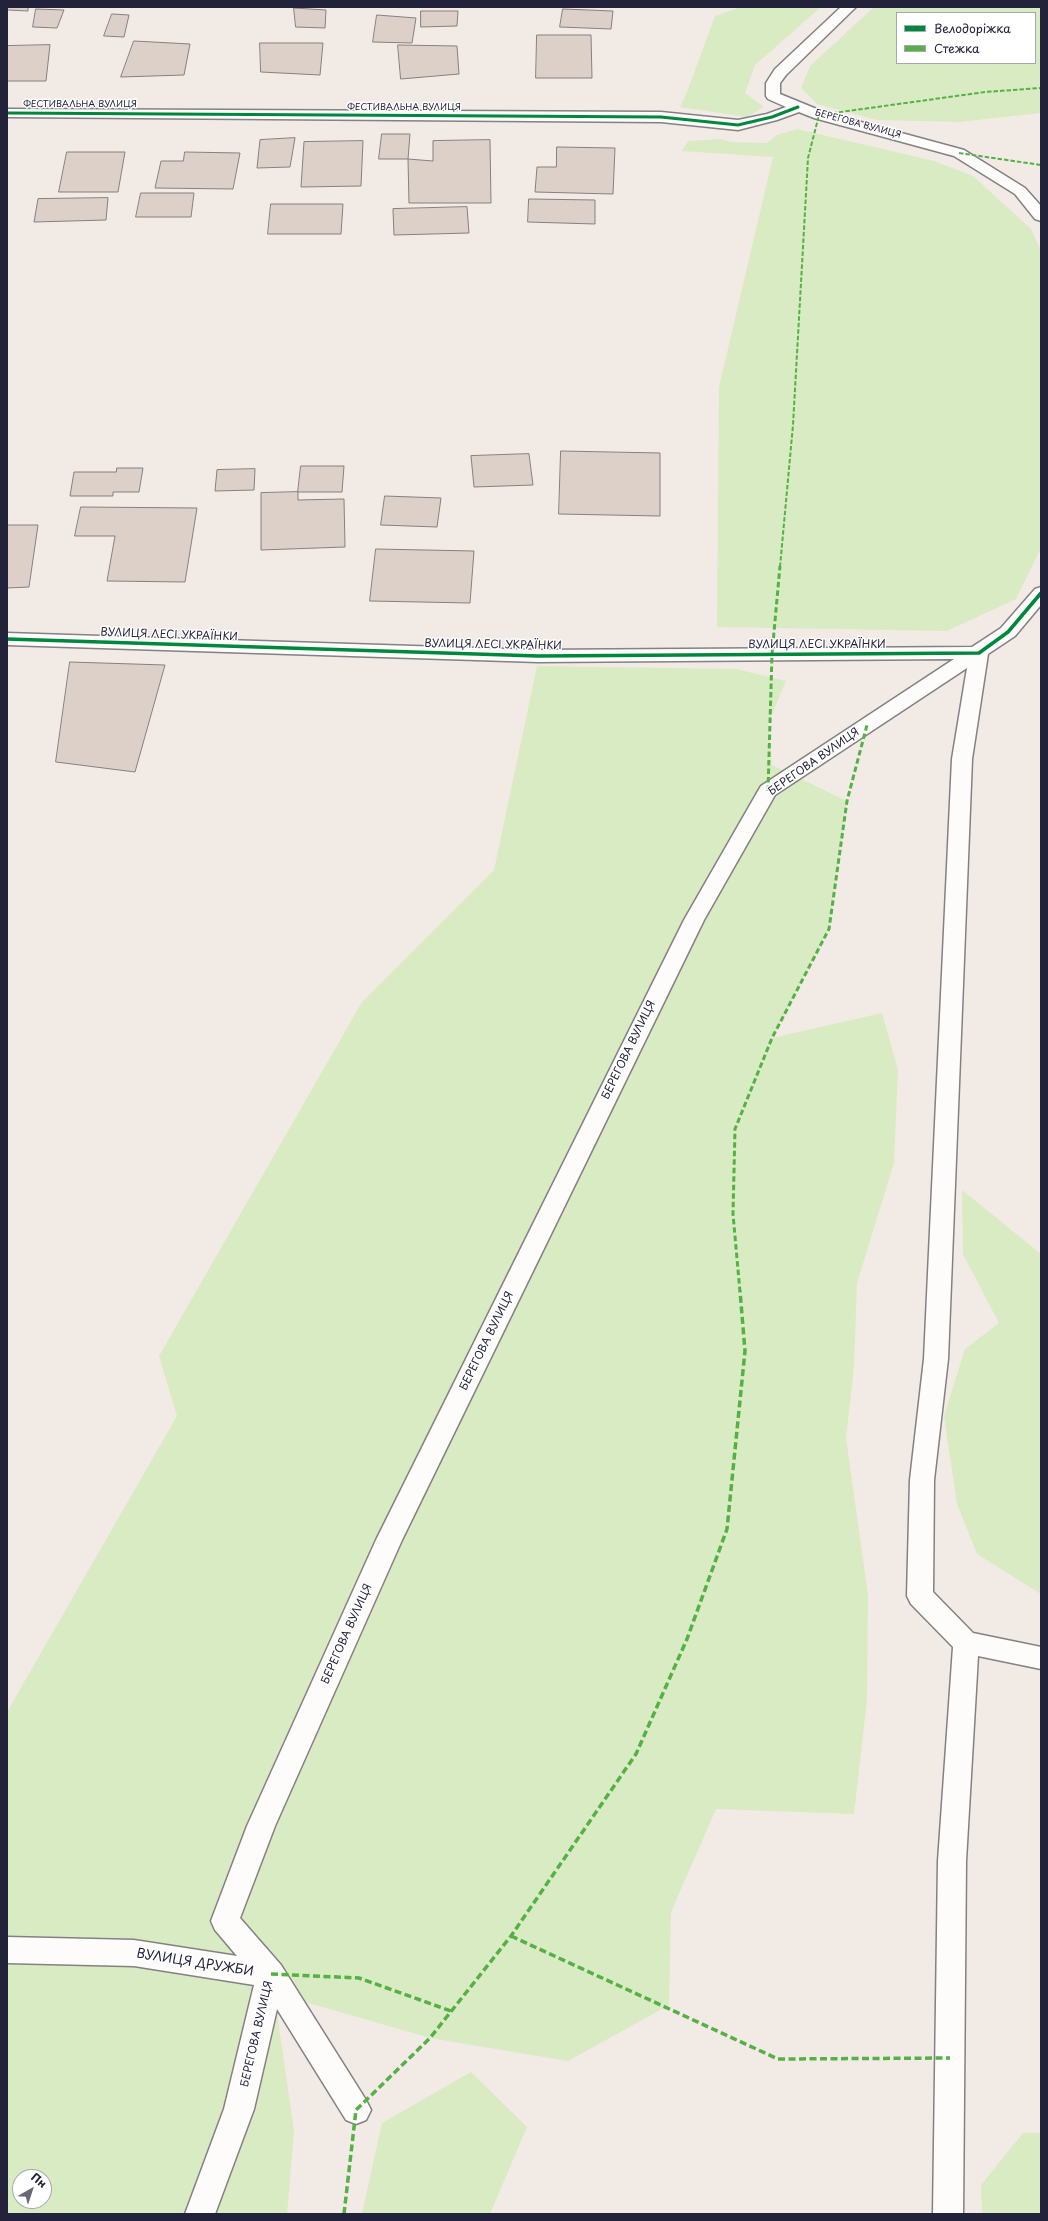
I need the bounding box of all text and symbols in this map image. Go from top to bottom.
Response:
legend [896,12,1036,64]
text: Велодоріжка [934,19,1011,37]
text: Стежка [934,39,979,57]
street label: ФЕСТИВАЛЬНА ВУЛИЦЯ [23,100,137,110]
street label: ФЕСТИВАЛЬНА ВУЛИЦЯ [347,103,461,113]
street label: БЕРЕГОВА ВУЛИЦЯ [814,107,902,141]
street label: ВУЛИЦЯ ЛЕСІ УКРАЇНКИ [100,626,238,644]
street label: ВУЛИЦЯ ЛЕСІ УКРАЇНКИ [424,637,562,653]
street label: ВУЛИЦЯ ЛЕСІ УКРАЇНКИ [748,638,886,652]
street label: БЕРЕГОВА ВУЛИЦЯ [766,726,862,798]
street label: БЕРЕГОВА ВУЛИЦЯ [599,998,659,1102]
street label: БЕРЕГОВА ВУЛИЦЯ [457,1289,517,1393]
street label: БЕРЕГОВА ВУЛИЦЯ [319,1582,375,1686]
street label: ВУЛИЦЯ ДРУЖБИ [135,1946,255,1980]
street label: БЕРЕГОВА ВУЛИЦЯ [238,1980,276,2088]
text: Пн [28,2168,51,2192]
north arrow [12,2169,52,2209]

